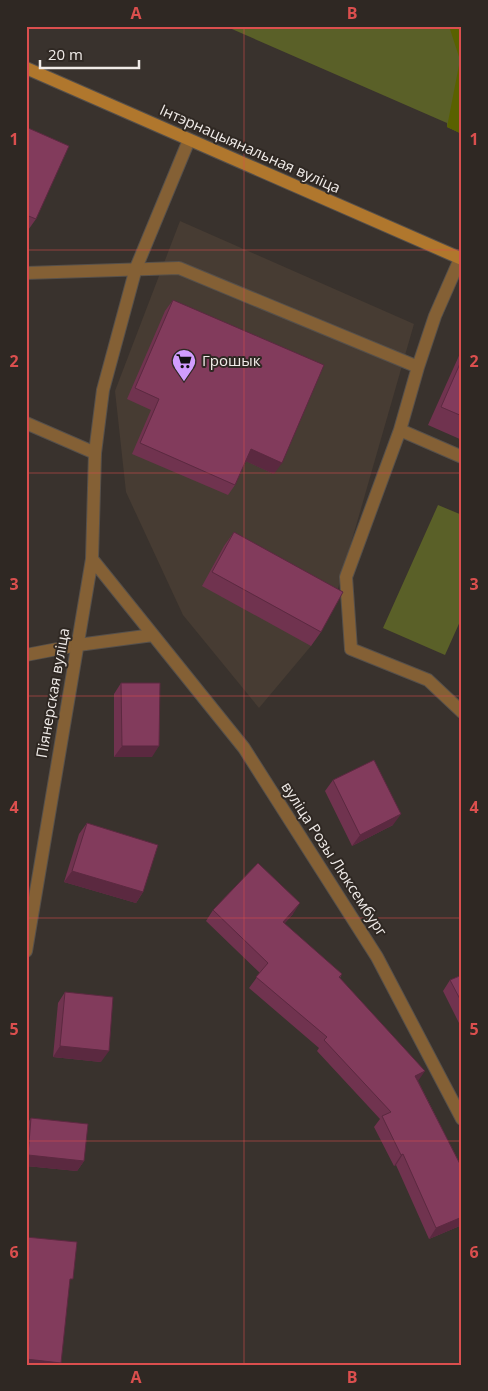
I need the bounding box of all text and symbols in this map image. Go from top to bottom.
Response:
text: A [130,2,142,24]
text: B [347,2,357,24]
scale bar [40,38,139,70]
text: 20 m [48,44,83,64]
street label: Інтэрнацыянальная вуліца [157,99,344,197]
text: 1 [9,128,19,150]
text: 1 [469,128,479,150]
supermarket icon: Грошык [171,348,197,382]
text: 2 [9,350,19,372]
place label: Грошык [202,350,261,370]
text: 2 [469,350,479,372]
text: 3 [9,573,19,595]
text: 3 [469,573,479,595]
street label: Піянерская вуліца [31,626,73,759]
street label: вуліца Розы Люксембург [277,777,393,940]
text: 4 [9,796,19,818]
text: 4 [469,796,479,818]
text: 5 [9,1018,19,1040]
text: 5 [469,1018,479,1040]
text: 6 [9,1241,19,1263]
text: 6 [469,1241,479,1263]
text: A [130,1366,142,1388]
text: B [347,1366,357,1388]

